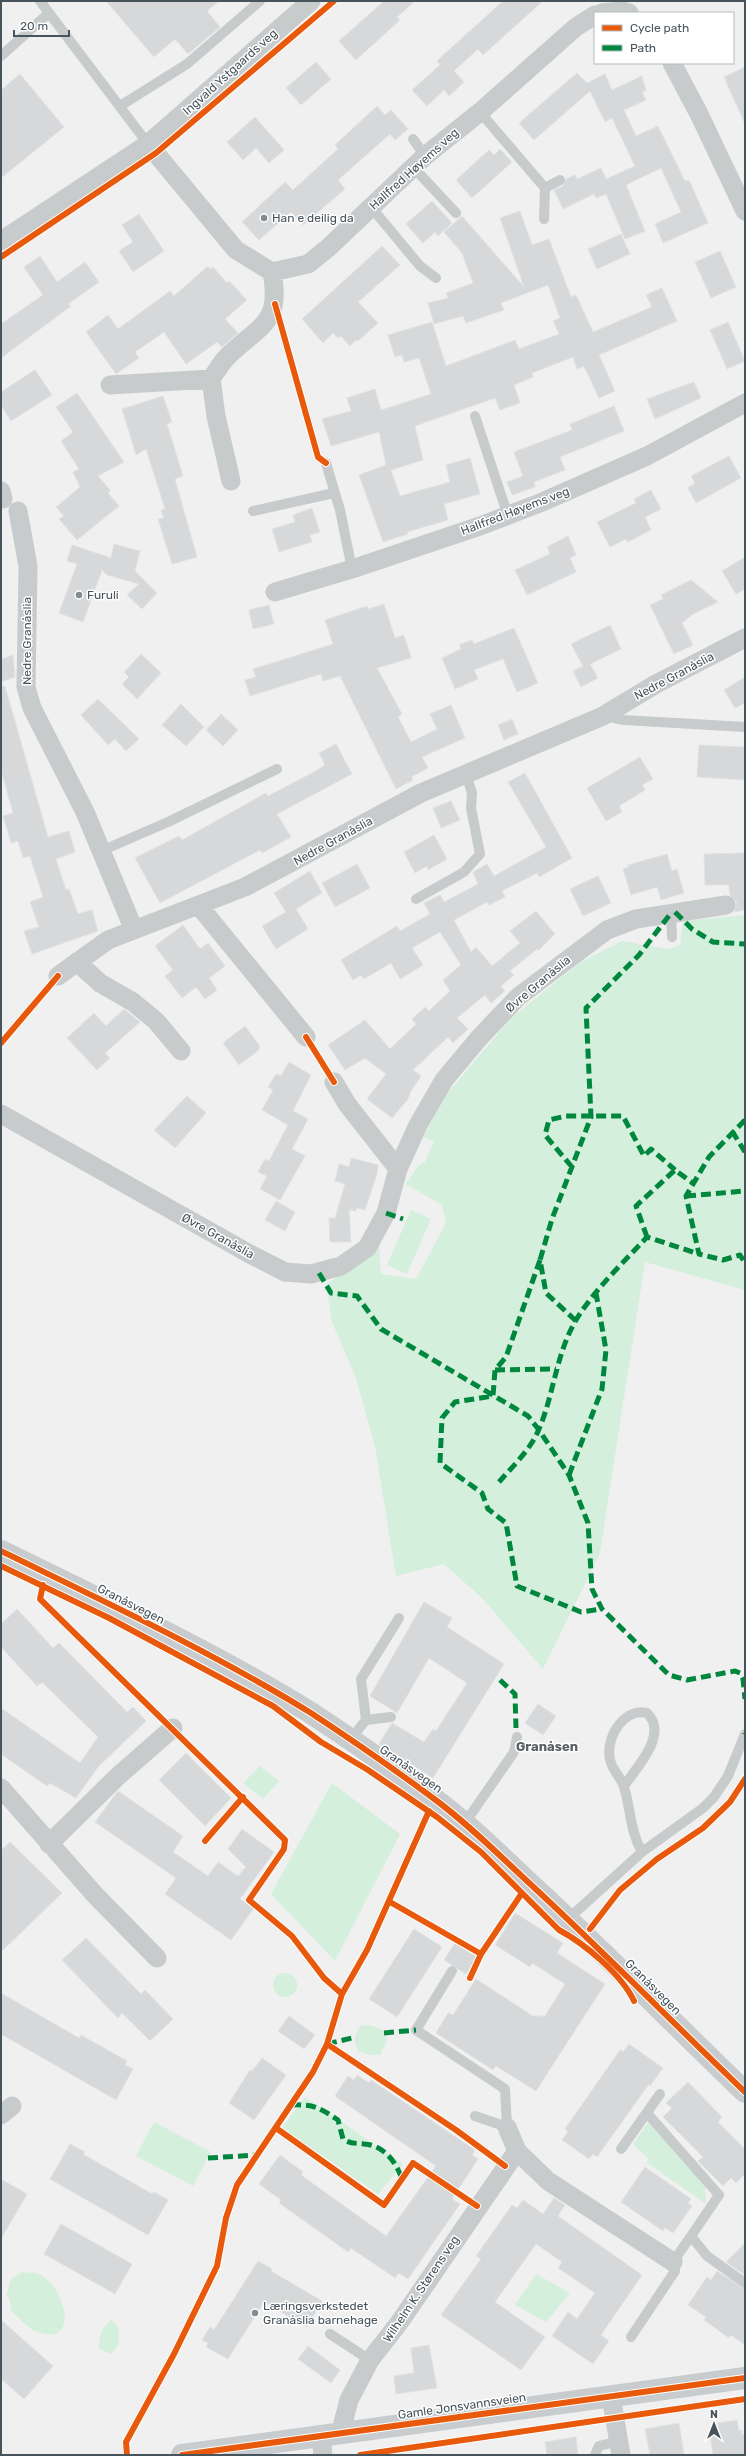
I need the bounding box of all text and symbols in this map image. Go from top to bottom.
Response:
scale bar [14,12,69,38]
legend [594,12,734,64]
text: 20 m [20,19,48,33]
text: Cycle path [630,21,689,35]
street label: Ingvald Ystgaards veg [180,26,280,118]
text: Path [630,41,656,55]
street label: Hallfred Høyems veg [367,125,461,213]
place label: Han e deilig da [272,211,354,225]
marker: Han e deilig da [259,213,269,223]
street label: Hallfred Høyems veg [459,484,571,538]
place label: Furuli [87,588,119,602]
marker: Furuli [74,590,84,600]
street label: Nedre Granåslia [20,597,34,685]
street label: Nedre Granåslia [632,649,716,703]
street label: Nedre Granåslia [291,814,375,868]
street label: Øvre Granåslia [503,953,573,1015]
street label: Øvre Granåslia [179,1210,257,1262]
street label: Granåsvegen [95,1581,167,1627]
district label: Granåsen [516,1739,578,1754]
street label: Granåsvegen [377,1742,445,1796]
street label: Granåsvegen [622,1956,684,2018]
street label: Wilhelm K. Størens veg [380,2233,462,2345]
place label: Læringsverkstedet Granåslia barnehage [263,2299,378,2327]
marker: Læringsverkstedet Granåslia barnehage [250,2308,260,2318]
street label: Gamle Jonsvannsveien [397,2390,527,2422]
north arrow [694,2404,734,2444]
text: N [710,2408,718,2421]

